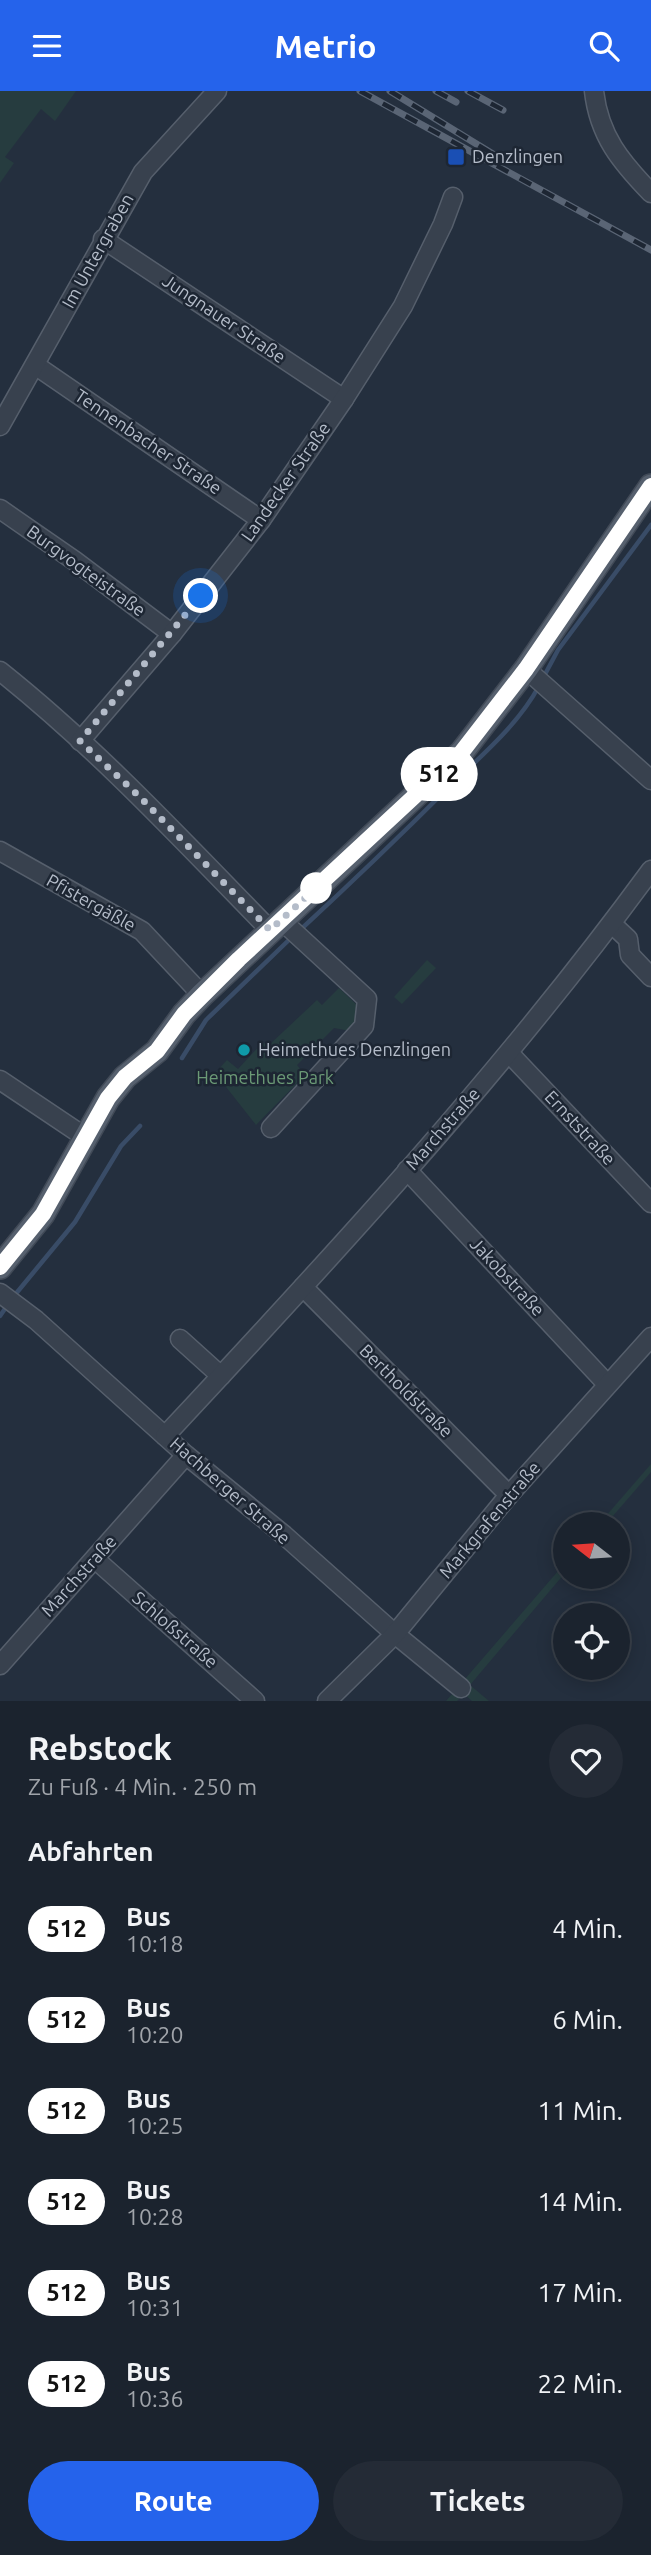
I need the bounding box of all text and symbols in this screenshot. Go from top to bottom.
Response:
icon: menu [28,27,66,65]
icon: search [585,27,623,65]
text: Metrio [274,28,377,64]
place label: Denzlingen [472,146,563,166]
marker: Denzlingen [446,147,466,167]
street label: Im Untergraben [57,190,137,311]
street label: Jungnauer Straße [159,270,290,367]
street label: Tennenbacher Straße [71,385,226,498]
street label: Landecker Straße [237,418,334,545]
street label: Burgvogteistraße [23,521,150,620]
your location [183,578,218,613]
line badge: 512 [399,751,479,797]
text: 512 [419,760,459,787]
street label: Pfistergäßle [43,869,139,935]
unlabelled marker [301,873,331,903]
place label: Heimethues Denzlingen [258,1039,451,1059]
marker: Heimethues Denzlingen [236,1042,252,1058]
park label: Heimethues Park [196,1067,334,1087]
street label: Marchstraße [401,1083,483,1173]
street label: Ernststraße [541,1086,620,1168]
street label: Jakobstraße [466,1233,549,1320]
street label: Bertholdstraße [356,1340,457,1441]
street label: Hachberger Straße [167,1433,295,1548]
street label: Markgrafenstraße [435,1457,544,1582]
north arrow [553,1512,630,1589]
map controls [553,1512,630,1680]
street label: Marchstraße [37,1531,120,1620]
street label: Schloßstraße [129,1587,222,1672]
button: locate [553,1603,630,1680]
button: heart [549,1724,623,1798]
text: Rebstock [28,1729,172,1766]
text: Zu Fuß · 4 Min. · 250 m [28,1774,257,1799]
text: Abfahrten [28,1837,153,1866]
text: Bus [126,1902,171,1931]
text: 4 Min. [552,1914,623,1943]
text: 512 [46,1915,87,1942]
text: 10:18 [126,1931,184,1956]
text: Bus [126,1993,171,2022]
text: 6 Min. [552,2005,623,2034]
text: 512 [46,2006,87,2033]
text: 10:20 [126,2022,184,2047]
text: Bus [126,2084,171,2113]
text: 11 Min. [538,2096,623,2125]
text: 512 [46,2097,87,2124]
text: 10:25 [126,2113,184,2138]
text: Bus [126,2175,171,2204]
text: 14 Min. [538,2187,623,2216]
text: 512 [46,2188,87,2215]
text: 10:28 [126,2204,184,2229]
text: Bus [126,2266,171,2295]
text: 17 Min. [538,2278,623,2307]
text: 512 [46,2279,87,2306]
text: 10:31 [126,2295,184,2320]
text: Bus [126,2357,171,2386]
text: 22 Min. [538,2369,623,2398]
text: 512 [46,2370,87,2397]
text: 10:36 [126,2386,184,2411]
button: Route [28,2461,319,2541]
button: Tickets [333,2461,623,2541]

